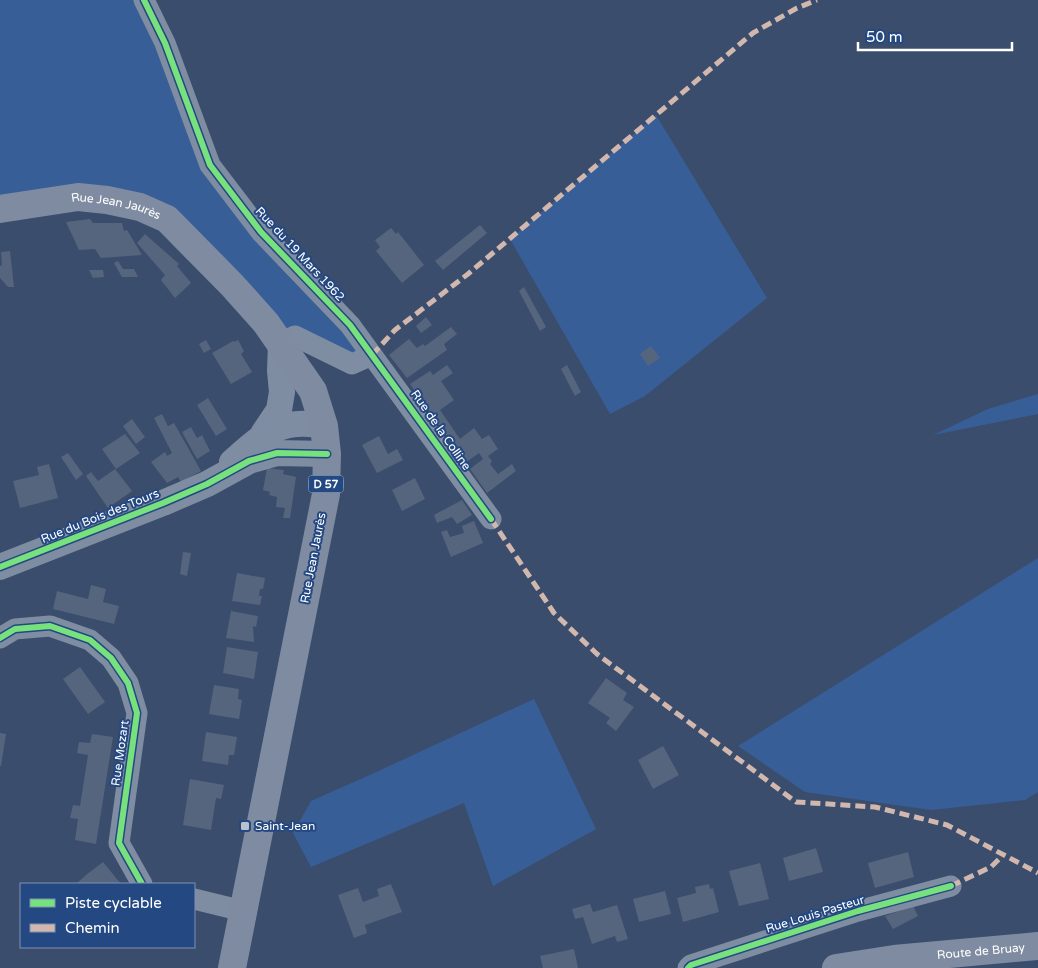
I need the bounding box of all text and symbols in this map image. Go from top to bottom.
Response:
scale bar [858,20,1012,52]
text: 50 m [866,28,903,46]
street label: Rue Jean Jaurès [70,190,163,222]
street label: Rue du 19 Mars 1962 [253,204,347,304]
street label: Rue de la Colline [408,387,474,473]
road number: D 57 [308,476,344,492]
street label: Rue du Bois des Tours [39,486,161,546]
street label: Rue Jean Jaurès [297,511,329,604]
street label: Rue Mozart [108,719,132,787]
place label: Saint-Jean [255,819,315,833]
marker: Saint-Jean [239,820,251,832]
legend [20,883,195,948]
street label: Rue Louis Pasteur [764,892,866,936]
text: Piste cyclable [65,894,162,912]
text: Chemin [65,919,120,937]
street label: Route de Bruay [936,940,1026,962]

